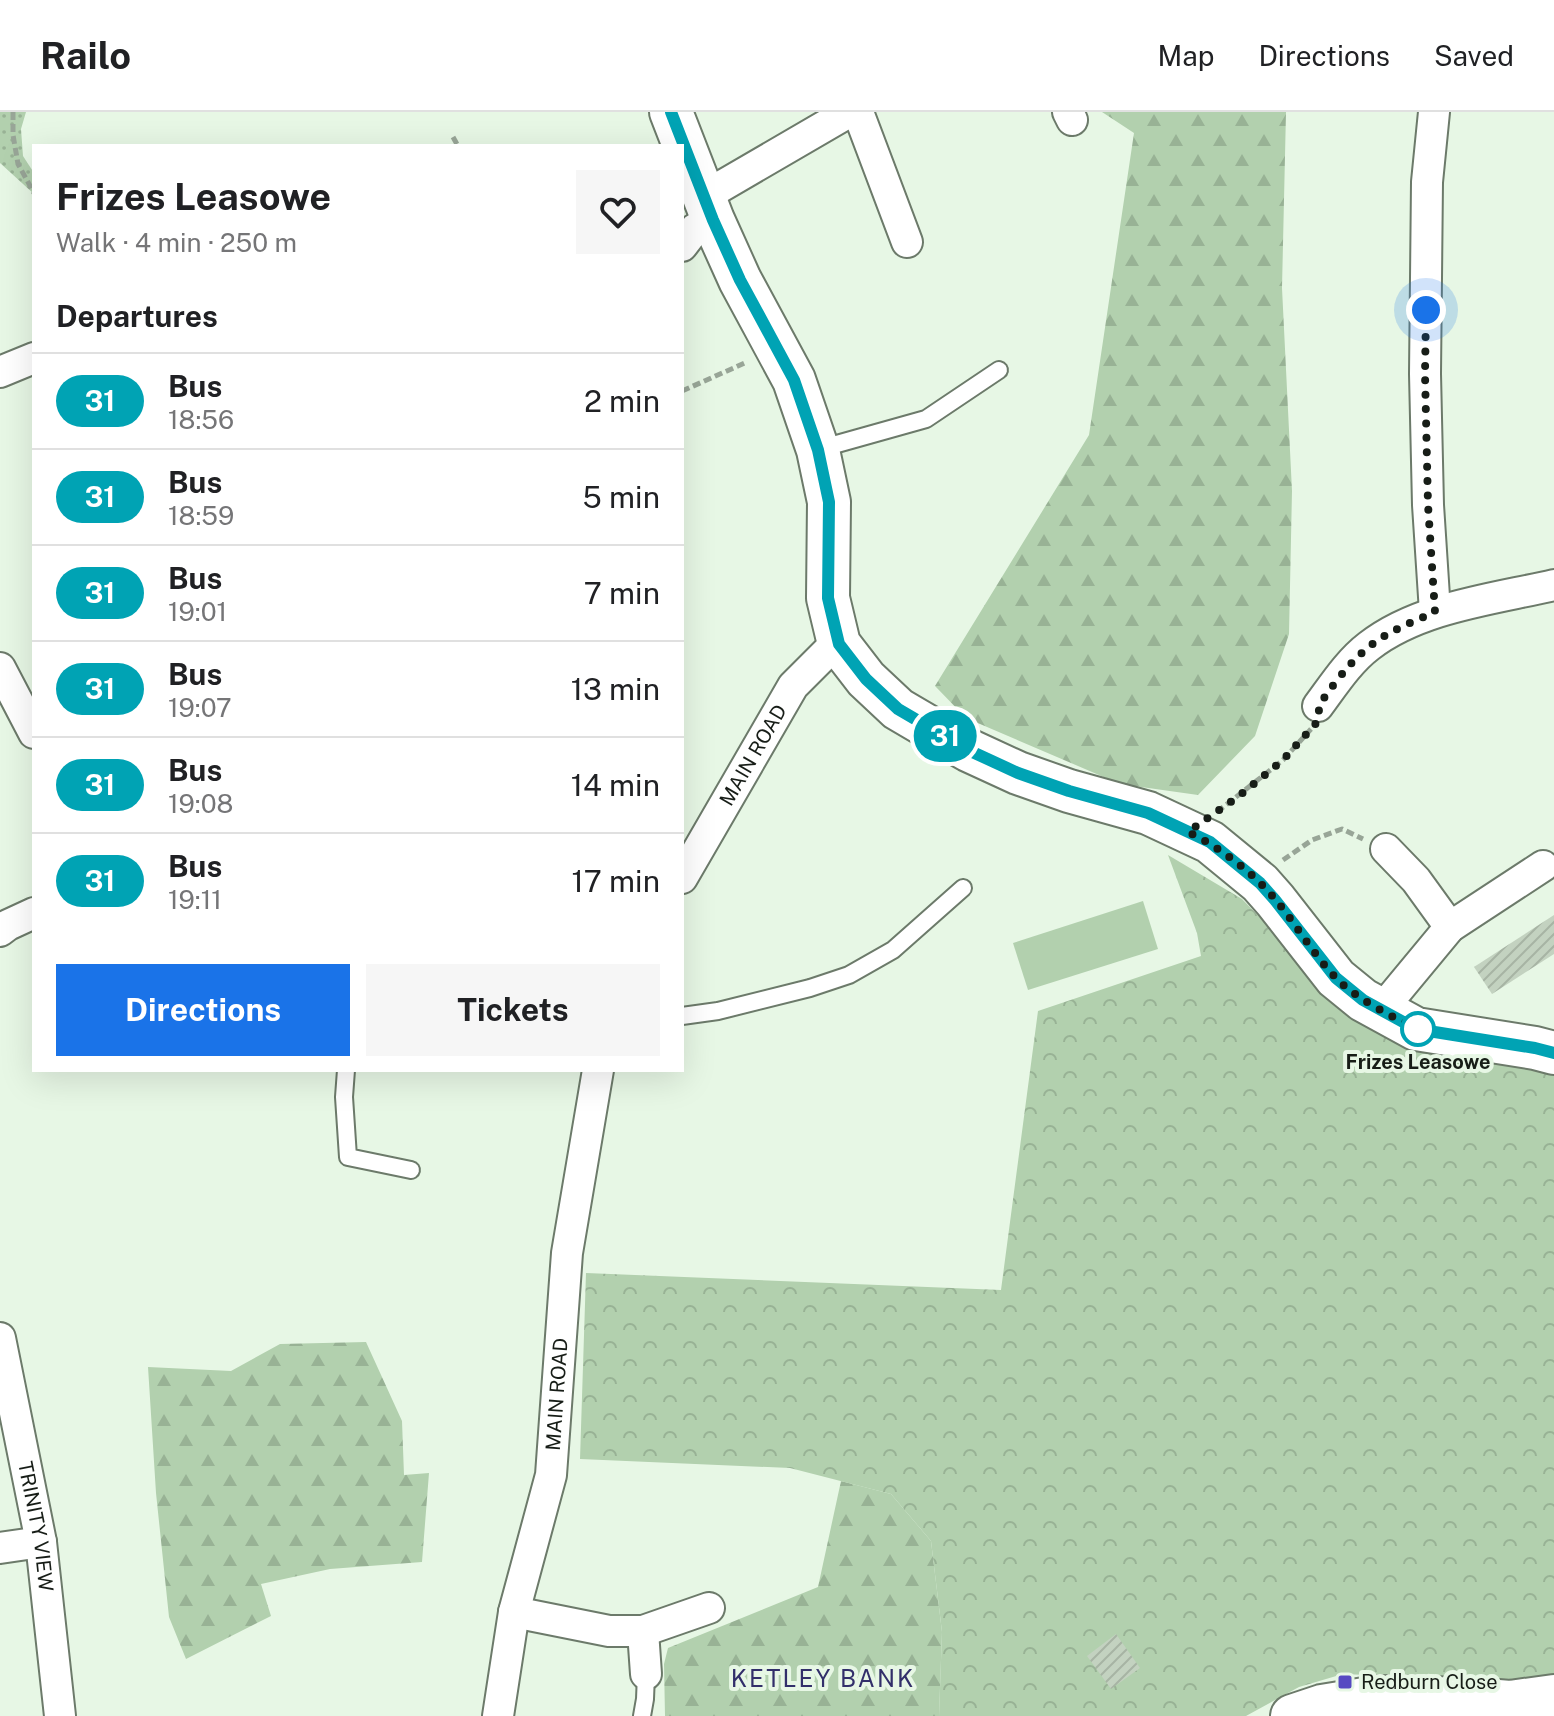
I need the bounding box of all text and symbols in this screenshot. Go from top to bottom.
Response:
text: Railo [40,33,131,78]
text: Map [1158,39,1214,72]
text: Directions [1258,39,1390,72]
text: Saved [1434,39,1514,72]
button: heart [576,170,660,254]
text: Frizes Leasowe [56,174,331,219]
text: Walk · 4 min · 250 m [56,227,297,258]
your location [1406,290,1446,330]
text: Departures [56,298,218,334]
text: Bus [168,368,222,404]
text: 2 min [584,383,660,419]
text: 31 [85,384,115,417]
text: 18:56 [168,404,234,435]
text: Bus [168,464,222,500]
text: 5 min [583,479,660,515]
text: 31 [85,480,115,513]
text: 18:59 [168,500,234,531]
text: Bus [168,560,222,596]
text: 7 min [584,575,660,611]
text: 31 [85,576,115,609]
text: 19:01 [168,596,227,627]
text: Bus [168,656,222,692]
text: 13 min [571,671,660,707]
text: 31 [85,672,115,705]
text: 19:07 [168,692,232,723]
street label: MAIN ROAD [714,700,792,810]
line badge: 31 [909,710,981,762]
text: 31 [930,719,960,752]
text: Bus [168,752,222,788]
text: 14 min [571,767,660,803]
text: 31 [85,768,115,801]
text: 19:08 [168,788,233,819]
text: Bus [168,848,222,884]
text: 17 min [572,863,660,899]
text: 31 [85,864,115,897]
text: 19:11 [168,884,222,915]
button: Directions [56,964,350,1056]
button: Tickets [366,964,660,1056]
marker: Frizes Leasowe [1401,1012,1435,1046]
place label: Frizes Leasowe [1346,1050,1490,1074]
street label: MAIN ROAD [541,1337,573,1452]
street label: TRINITY VIEW [13,1459,58,1593]
district label: KETLEY BANK [731,1664,915,1692]
place label: Redburn Close [1361,1670,1497,1694]
marker: Redburn Close [1336,1673,1354,1691]

